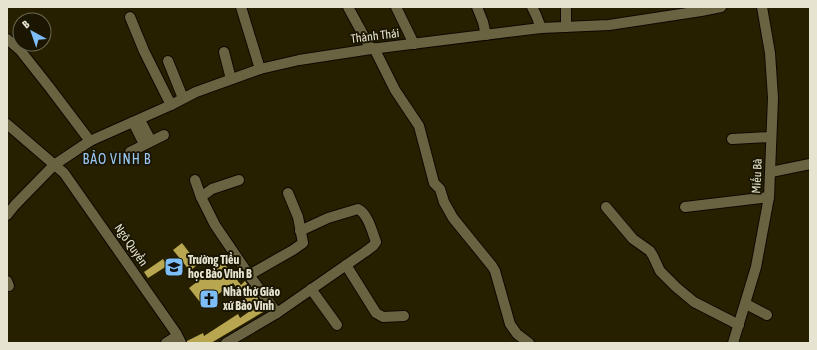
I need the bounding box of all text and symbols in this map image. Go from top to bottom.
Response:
north arrow [12,12,52,52]
text: B [20,18,32,31]
street label: Thành Thái [350,26,400,46]
district label: BẢO VINH B [83,150,151,167]
street label: Miếu Bà [749,158,765,194]
street label: Ngô Quyền [111,221,151,269]
place label: Trường Tiểu học Bảo Vinh B [188,252,252,281]
school or university icon: Trường Tiểu học Bảo Vinh B [163,256,185,278]
place label: Nhà thờ Giáo xứ Bảo Vinh [223,285,280,313]
church icon: Nhà thờ Giáo xứ Bảo Vinh [198,288,220,310]

